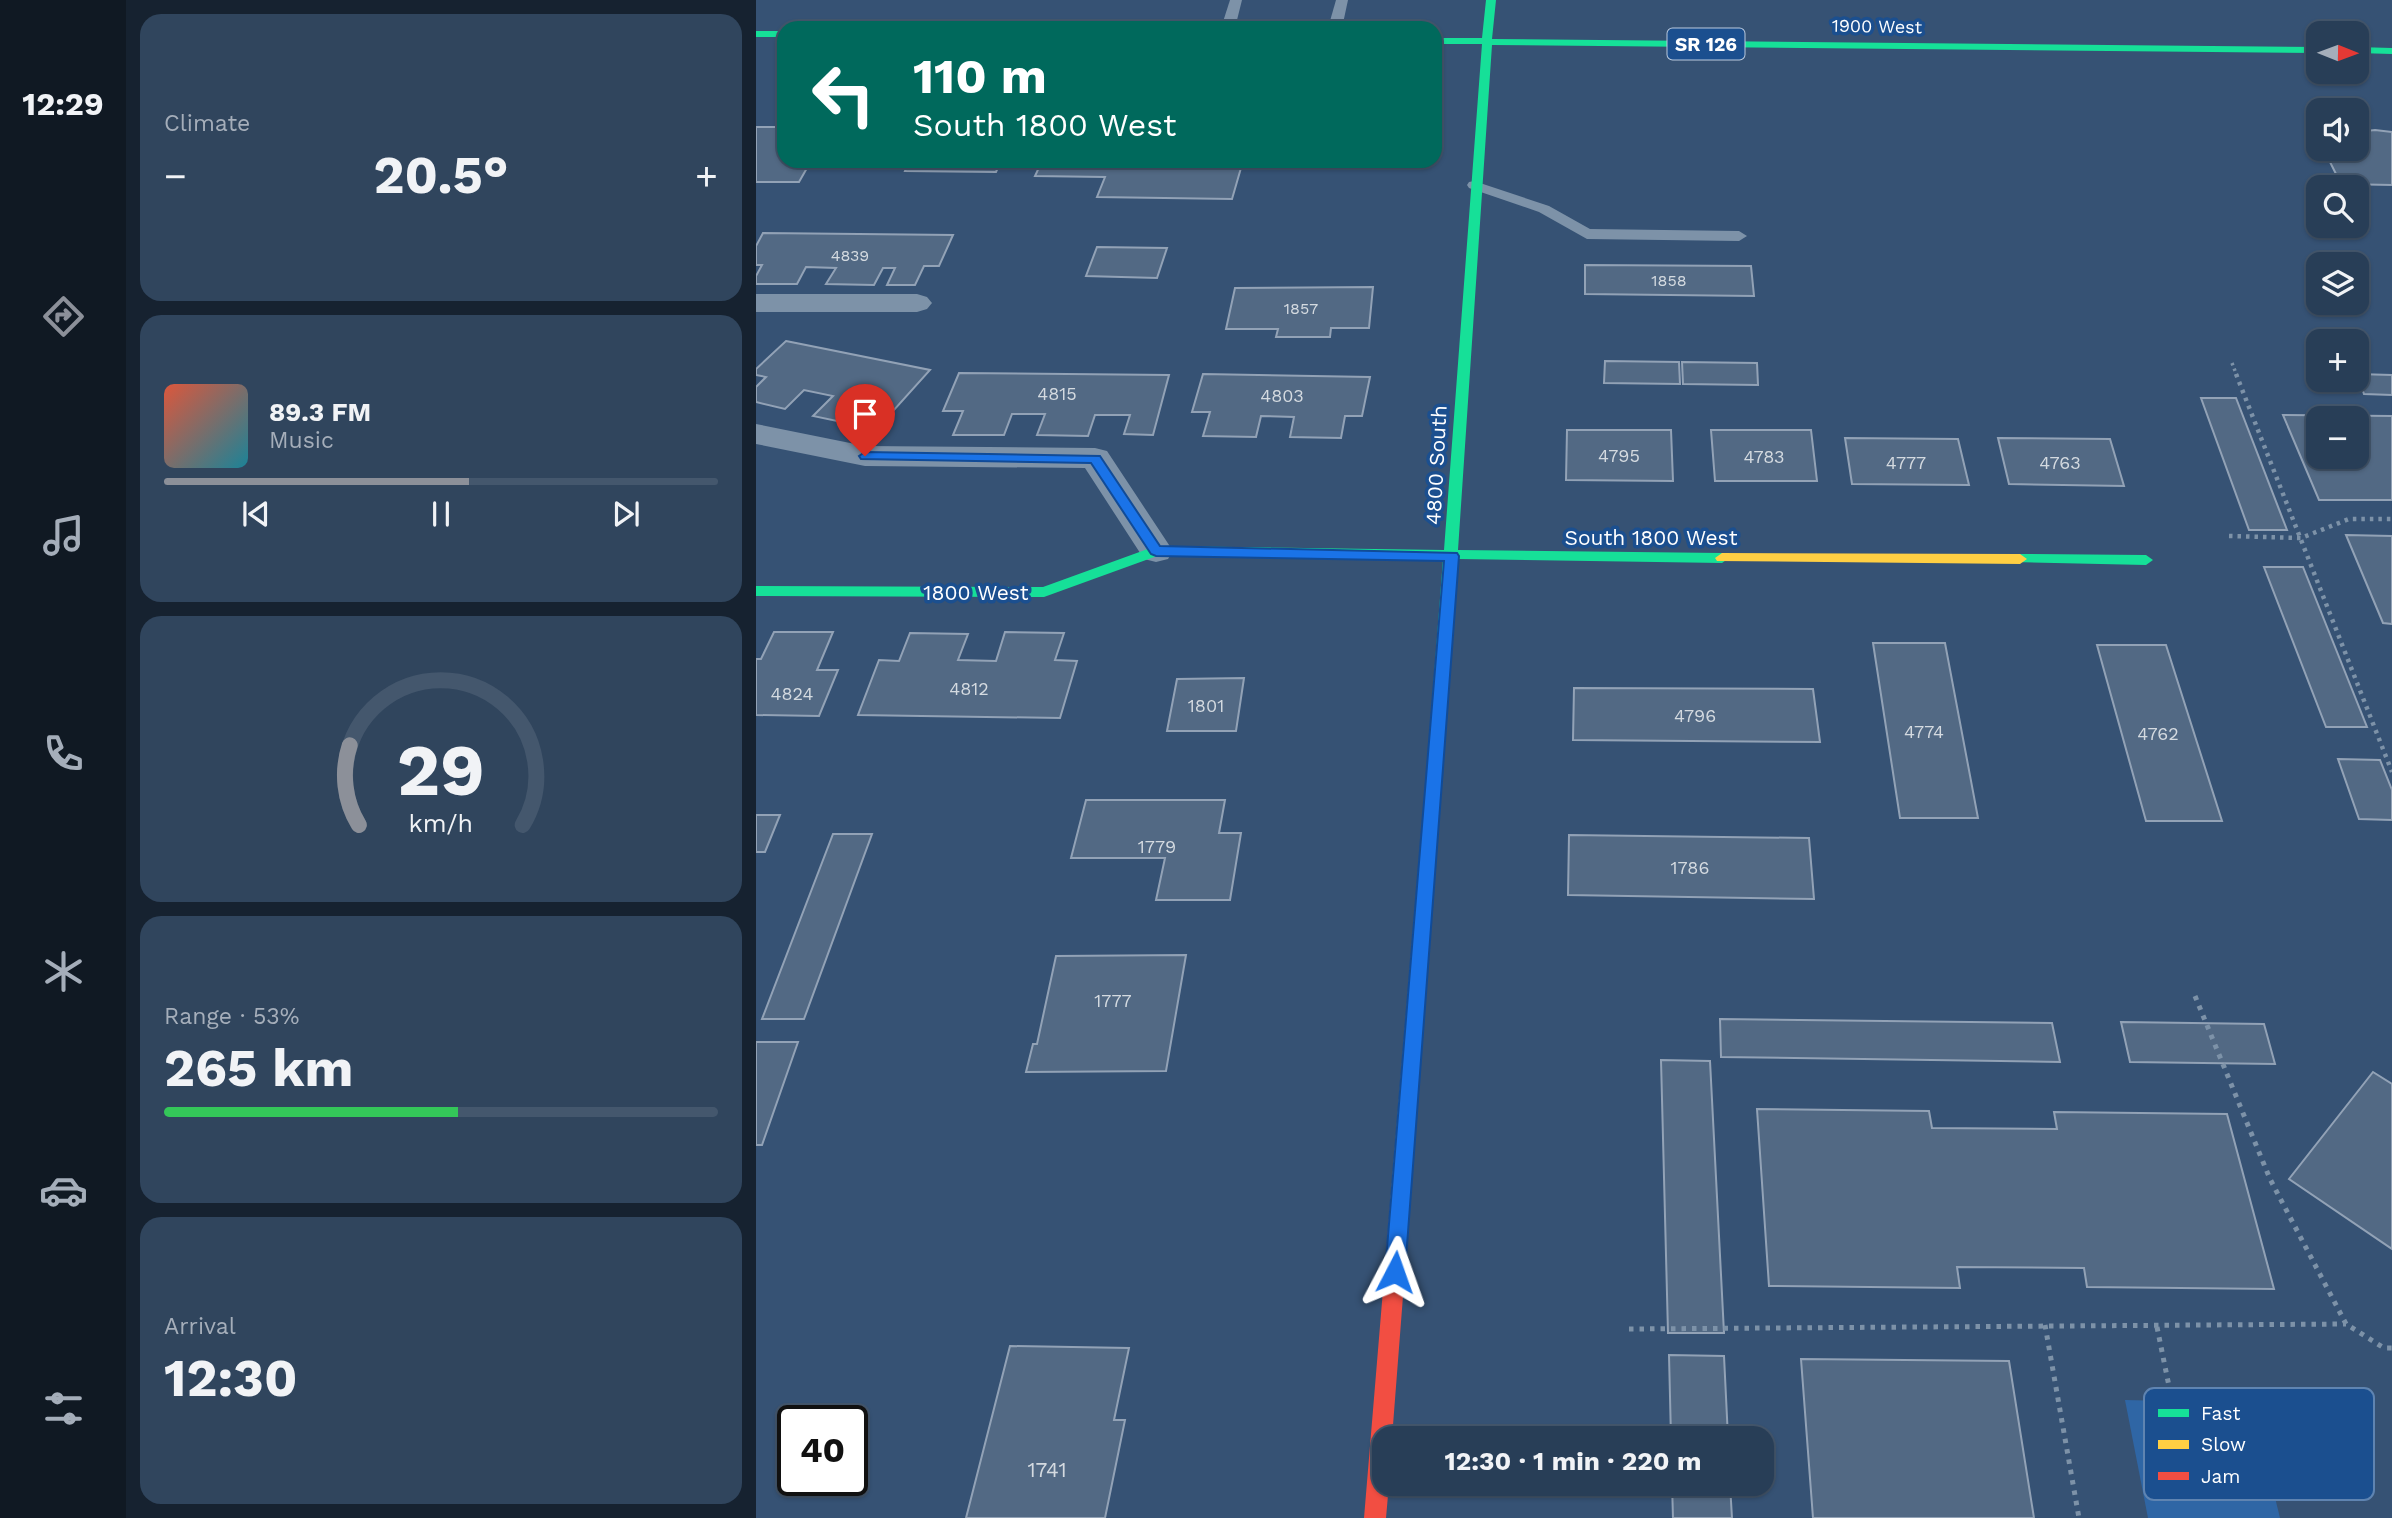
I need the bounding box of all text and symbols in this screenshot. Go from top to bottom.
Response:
street label: 1900 West [1832,15,1923,37]
north arrow [2306,21,2370,84]
map controls [2306,21,2369,469]
road number: SR 126 [1668,28,1744,60]
text: 110 m [913,47,1047,105]
icon: left [798,49,889,140]
text: 12:29 [22,85,104,123]
button: sound [2306,98,2369,161]
text: South 1800 West [913,106,1177,144]
text: Climate [164,110,250,137]
text: 20.5° [373,145,509,206]
text: − [164,154,187,198]
text: + [695,154,718,198]
button: search [2306,175,2369,238]
house number: 4839 [831,246,869,265]
button: layers [2306,252,2369,315]
house number: 1858 [1651,271,1687,290]
icon: directions [39,292,88,341]
house number: 1857 [1284,299,1318,318]
button: + [2306,329,2369,392]
house number: 4815 [1037,383,1077,404]
pin [835,384,895,456]
house number: 4803 [1260,385,1304,406]
icon: arrive [846,395,884,433]
text: 89.3 FM [269,397,371,427]
street label: 4800 South [1420,404,1452,526]
button: − [2306,406,2369,469]
text: Music [269,427,334,454]
house number: 4795 [1598,445,1640,466]
house number: 4783 [1743,446,1785,467]
house number: 4777 [1886,452,1926,473]
house number: 4763 [2039,452,2081,473]
icon: previous [237,495,275,533]
icon: pause [422,495,460,533]
icon: next [607,495,645,533]
icon: music [39,511,88,560]
street label: South 1800 West [1565,525,1738,550]
street label: 1800 West [923,580,1029,605]
house number: 4812 [949,678,989,699]
house number: 4824 [770,683,814,704]
house number: 1801 [1188,695,1224,716]
house number: 4796 [1674,705,1716,726]
house number: 4774 [1904,721,1944,742]
house number: 4762 [2137,723,2179,744]
text: 29 [397,727,485,813]
icon: phone [39,729,88,778]
text: km/h [409,809,473,838]
house number: 1779 [1138,836,1176,857]
house number: 1786 [1671,857,1709,878]
icon: climate [39,947,88,996]
house number: 1777 [1094,990,1132,1011]
text: Range · 53% [164,1003,299,1030]
text: 265 km [164,1038,354,1099]
icon: car [39,1166,88,1215]
position arrow [1358,1235,1432,1309]
text: Arrival [164,1313,236,1340]
text: 12:30 [164,1348,297,1409]
icon: filters [39,1384,88,1433]
legend [2144,1388,2374,1500]
text: Fast [2201,1402,2240,1425]
speed limit sign: 40 [777,1405,868,1496]
text: Slow [2201,1433,2246,1456]
text: 12:30 · 1 min · 220 m [1445,1446,1701,1476]
house number: 1741 [1027,1457,1067,1482]
text: Jam [2201,1465,2240,1488]

